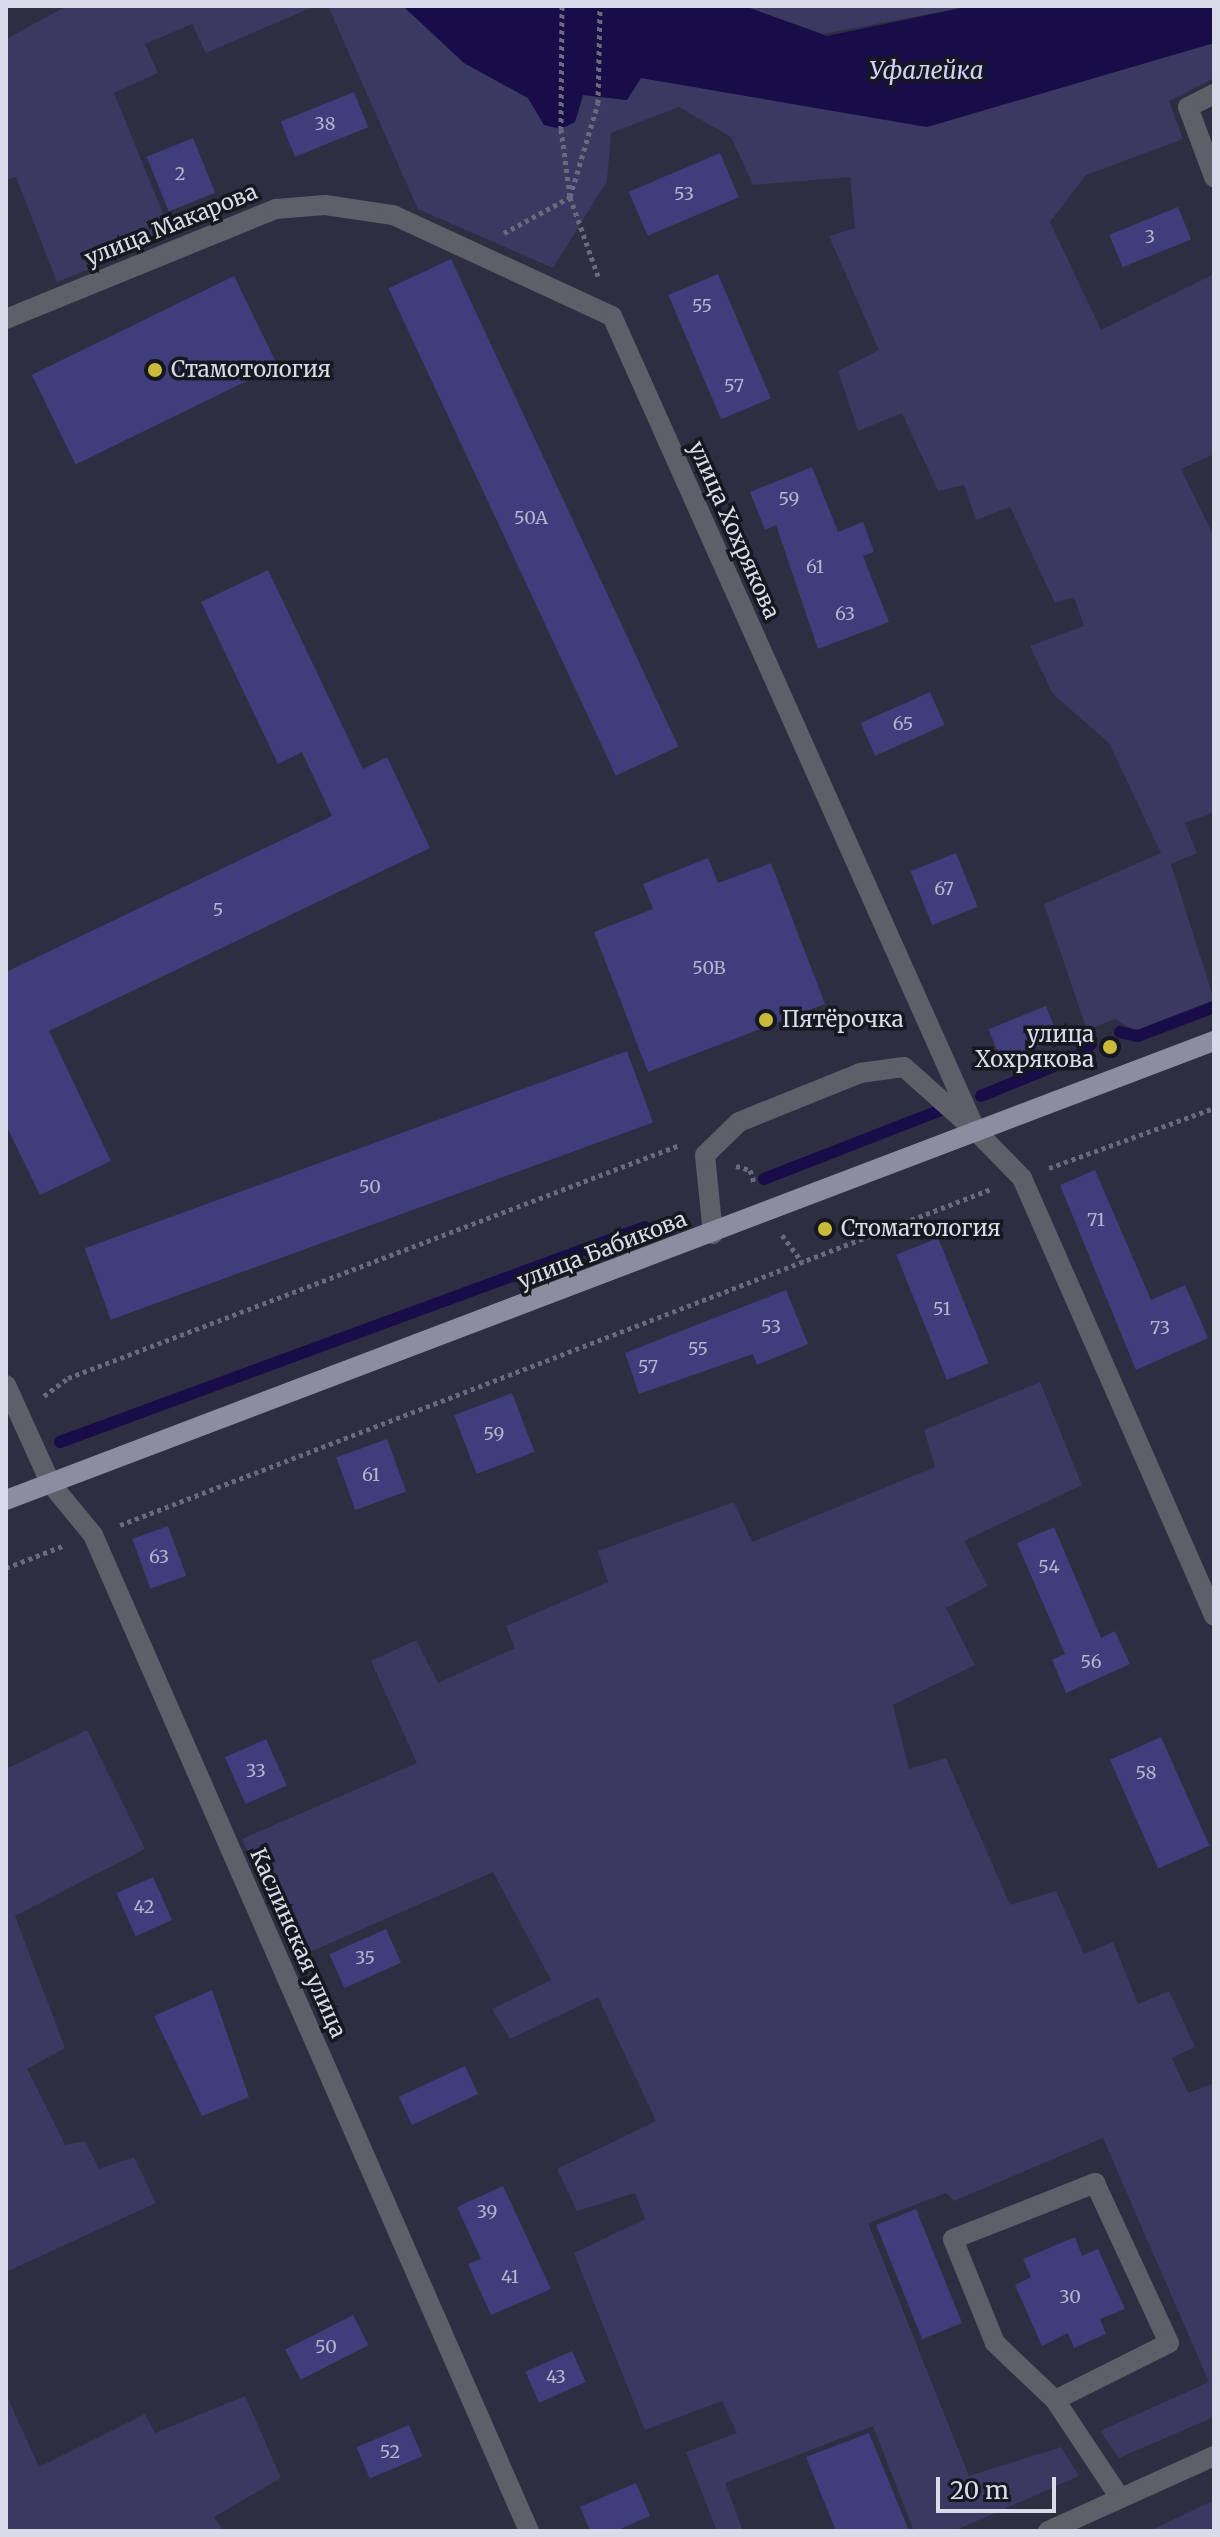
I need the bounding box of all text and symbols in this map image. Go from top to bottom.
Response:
water label: Уфалейка [869,57,983,85]
house number: 38 [315,113,335,135]
house number: 2 [175,163,185,185]
street label: улица Макарова [81,178,261,272]
house number: 53 [674,183,694,205]
house number: 3 [1145,226,1155,248]
house number: 55 [692,295,712,317]
place label: Стамотология [171,357,331,383]
marker: Стамотология [146,361,164,379]
house number: 57 [724,375,744,397]
street label: улица Хохрякова [683,437,785,623]
house number: 59 [779,488,799,510]
house number: 50А [514,507,548,529]
house number: 61 [806,556,824,578]
house number: 63 [835,603,855,625]
house number: 65 [893,713,913,735]
house number: 67 [934,878,954,900]
house number: 5 [213,899,223,921]
house number: 50В [692,957,726,979]
place label: Пятёрочка [782,1007,904,1033]
marker: Пятёрочка [757,1011,775,1029]
place label: улица Хохрякова [975,1021,1094,1072]
marker: улица Хохрякова [1101,1038,1119,1056]
house number: 50 [359,1176,381,1198]
street label: улица Бабикова [514,1206,690,1294]
house number: 71 [1087,1209,1105,1231]
place label: Стоматология [841,1216,1001,1242]
marker: Стоматология [816,1220,834,1238]
house number: 51 [933,1298,951,1320]
house number: 53 [761,1316,781,1338]
house number: 73 [1150,1317,1170,1339]
house number: 55 [688,1338,708,1360]
house number: 57 [638,1356,658,1378]
house number: 59 [484,1423,504,1445]
house number: 61 [362,1464,380,1486]
house number: 63 [149,1546,169,1568]
house number: 54 [1038,1556,1060,1578]
house number: 56 [1080,1651,1102,1673]
house number: 33 [246,1760,266,1782]
house number: 58 [1136,1762,1156,1784]
street label: Каслинская улица [244,1844,352,2042]
house number: 42 [134,1896,154,1918]
house number: 35 [355,1947,375,1969]
house number: 39 [477,2201,497,2223]
house number: 41 [501,2266,519,2288]
house number: 30 [1059,2286,1081,2308]
house number: 50 [315,2336,337,2358]
house number: 43 [546,2366,566,2388]
house number: 52 [380,2441,400,2463]
scale bar [940,2461,1060,2511]
text: 20 m [950,2475,1009,2506]

